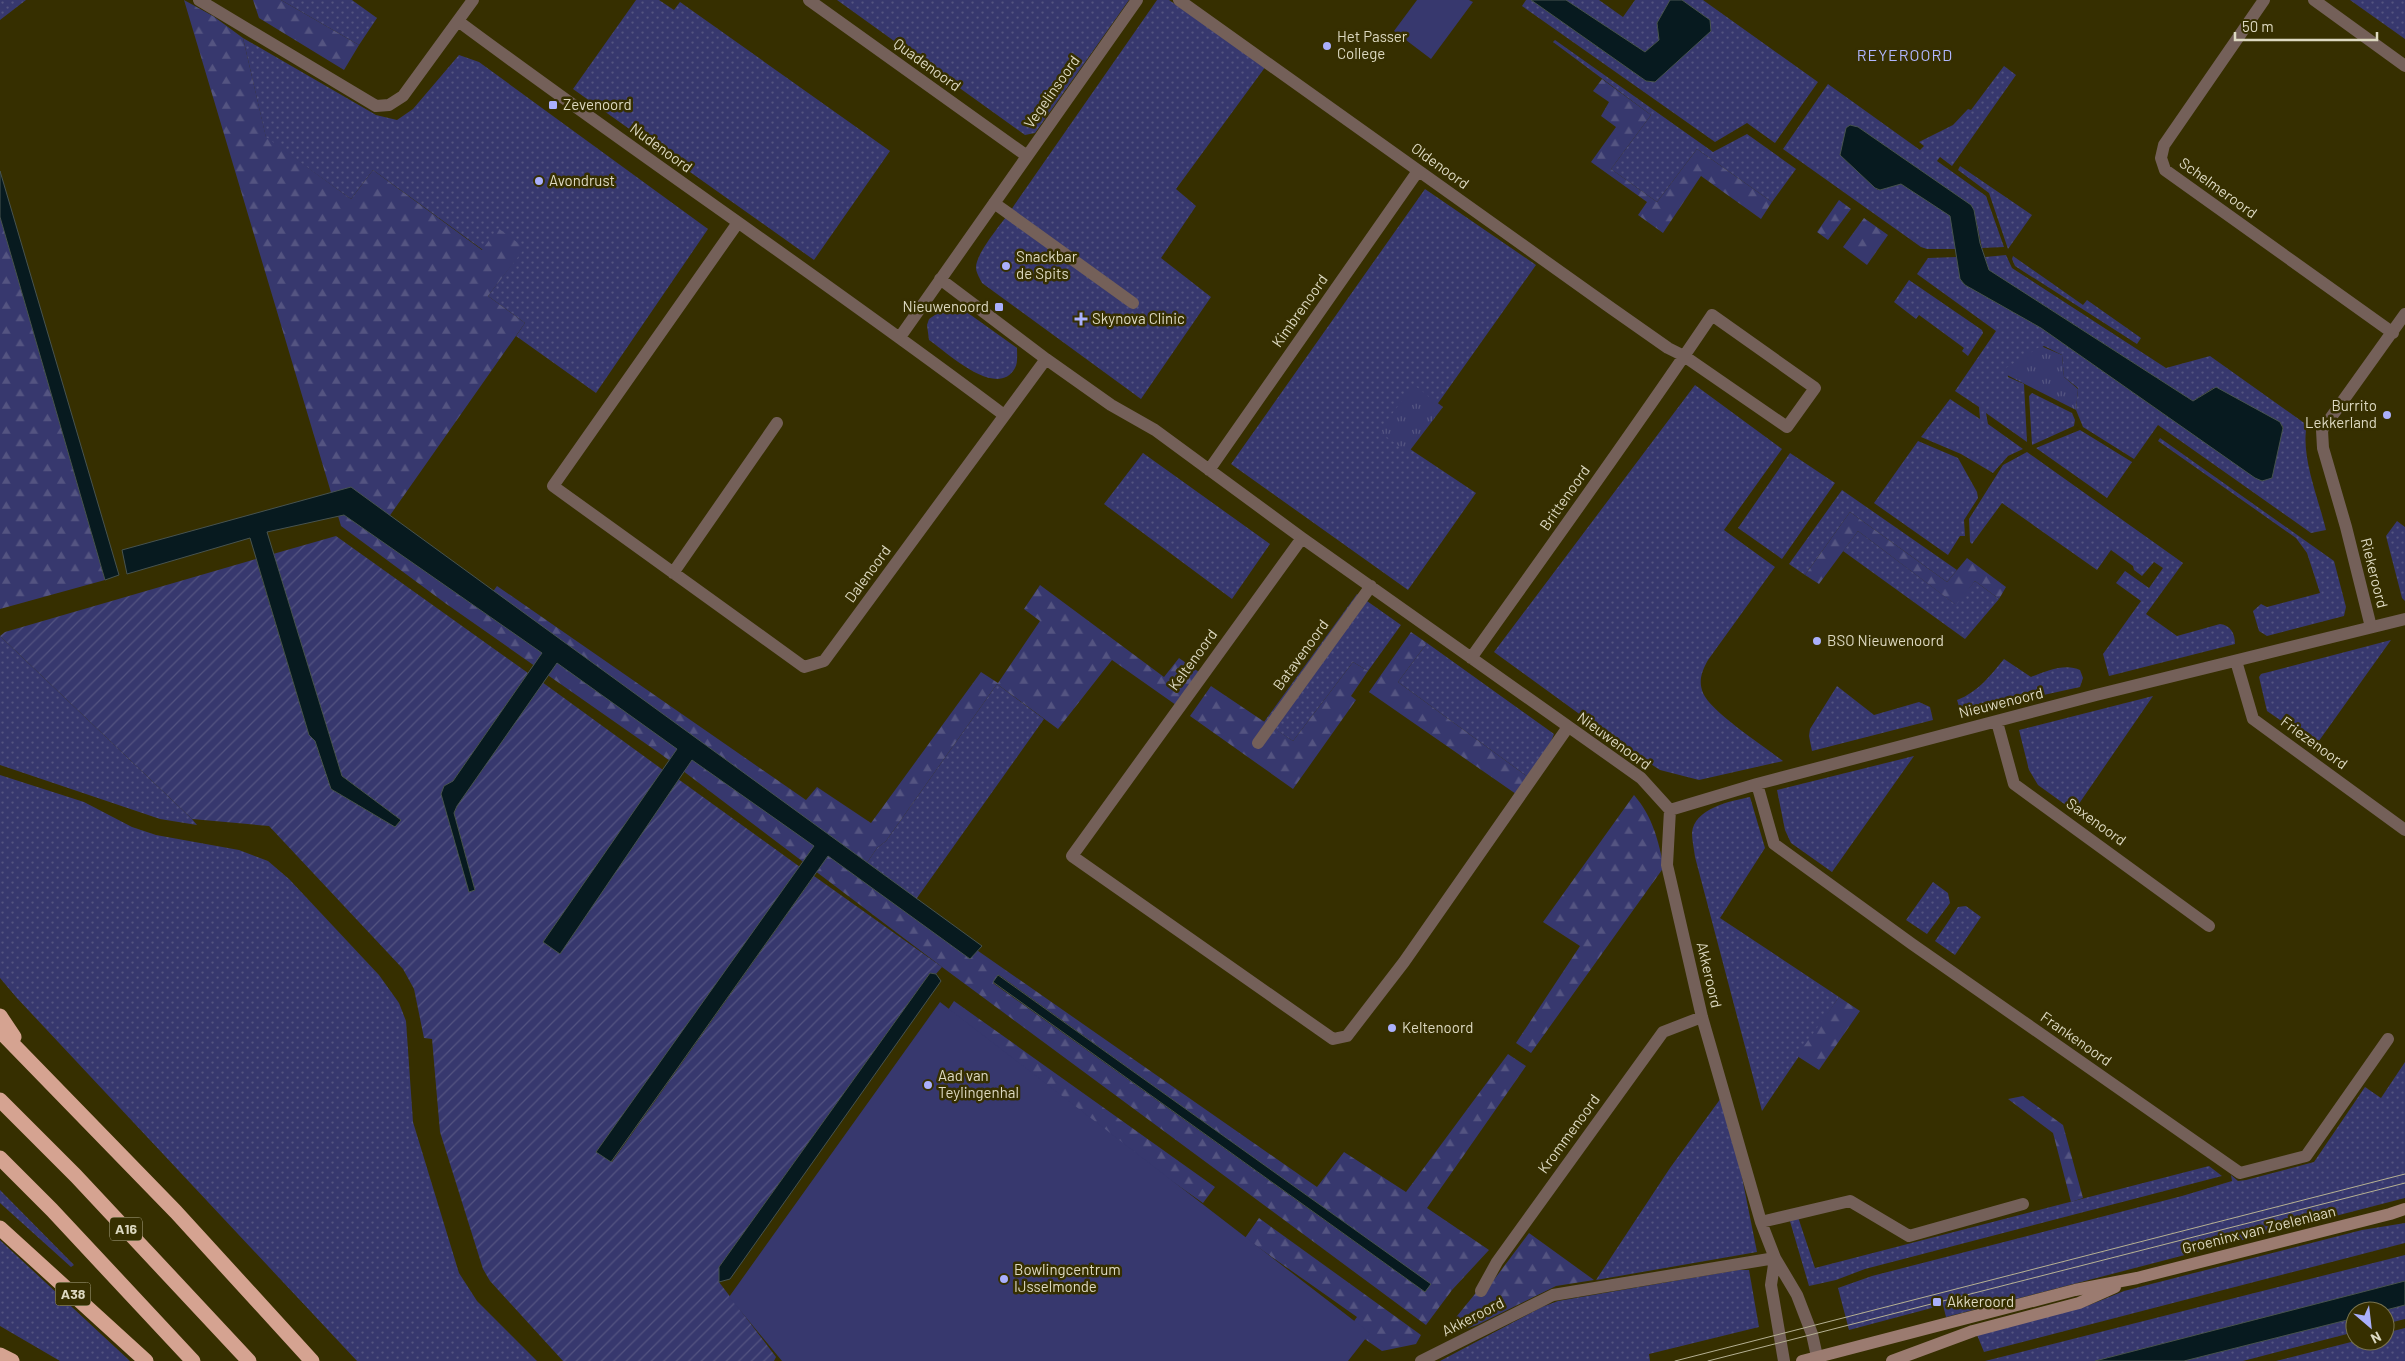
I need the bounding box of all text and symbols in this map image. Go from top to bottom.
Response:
scale bar [2235,10,2378,42]
text: 50 m [2242,17,2274,35]
place label: Het Passer College [1337,27,1408,62]
street label: Quadenoord [891,34,965,95]
marker: Het Passer College [1321,40,1333,52]
district label: REYEROORD [1857,45,1953,64]
street label: Vegelinsoord [1020,52,1083,131]
place label: Zevenoord [563,95,632,113]
marker: Zevenoord [547,99,559,111]
street label: Nudenoord [627,119,696,176]
street label: Oldenoord [1408,138,1473,192]
street label: Schelmeroord [2176,153,2261,221]
place label: Avondrust [549,171,615,189]
marker: Avondrust [533,175,545,187]
place label: Snackbar de Spits [1016,247,1078,282]
marker: Snackbar de Spits [1000,260,1012,272]
street label: Kimbrenoord [1267,271,1331,350]
place label: Nieuwenoord [903,297,989,315]
marker: Nieuwenoord [993,301,1005,313]
place label: Skynova Clinic [1092,309,1185,327]
marker: Skynova Clinic [1074,312,1088,326]
place label: Burrito Lekkerland [2305,396,2377,431]
marker: Burrito Lekkerland [2381,409,2393,421]
street label: Brittenoord [1535,461,1593,533]
street label: Riekeroord [2358,536,2392,610]
street label: Dalenoord [840,541,894,605]
street label: Batavenoord [1269,616,1332,693]
street label: Keltenoord [1164,625,1220,694]
place label: BSO Nieuwenoord [1827,631,1944,649]
marker: BSO Nieuwenoord [1811,635,1823,647]
street label: Nieuwenoord [1957,683,2045,721]
street label: Nieuwenoord [1574,707,1655,773]
street label: Friezenoord [2278,712,2352,772]
street label: Saxenoord [2063,794,2130,849]
street label: Akkeroord [1694,940,1726,1010]
street label: Frankenoord [2038,1007,2116,1069]
place label: Keltenoord [1402,1018,1474,1036]
marker: Keltenoord [1386,1022,1398,1034]
place label: Aad van Teylingenhal [938,1066,1019,1101]
marker: Aad van Teylingenhal [922,1079,934,1091]
street label: Krommenoord [1533,1090,1603,1176]
street label: Groeninx van Zoelenlaan [2180,1201,2337,1257]
road number: A16 [110,1218,142,1240]
place label: Bowlingcentrum IJsselmonde [1014,1260,1121,1295]
marker: Bowlingcentrum IJsselmonde [998,1273,1010,1285]
road number: A38 [56,1282,90,1306]
place label: Akkeroord [1947,1292,2014,1310]
street label: Akkeroord [1439,1293,1507,1339]
marker: Akkeroord [1931,1296,1943,1308]
north arrow [2345,1301,2395,1351]
text: N [2368,1328,2384,1348]

